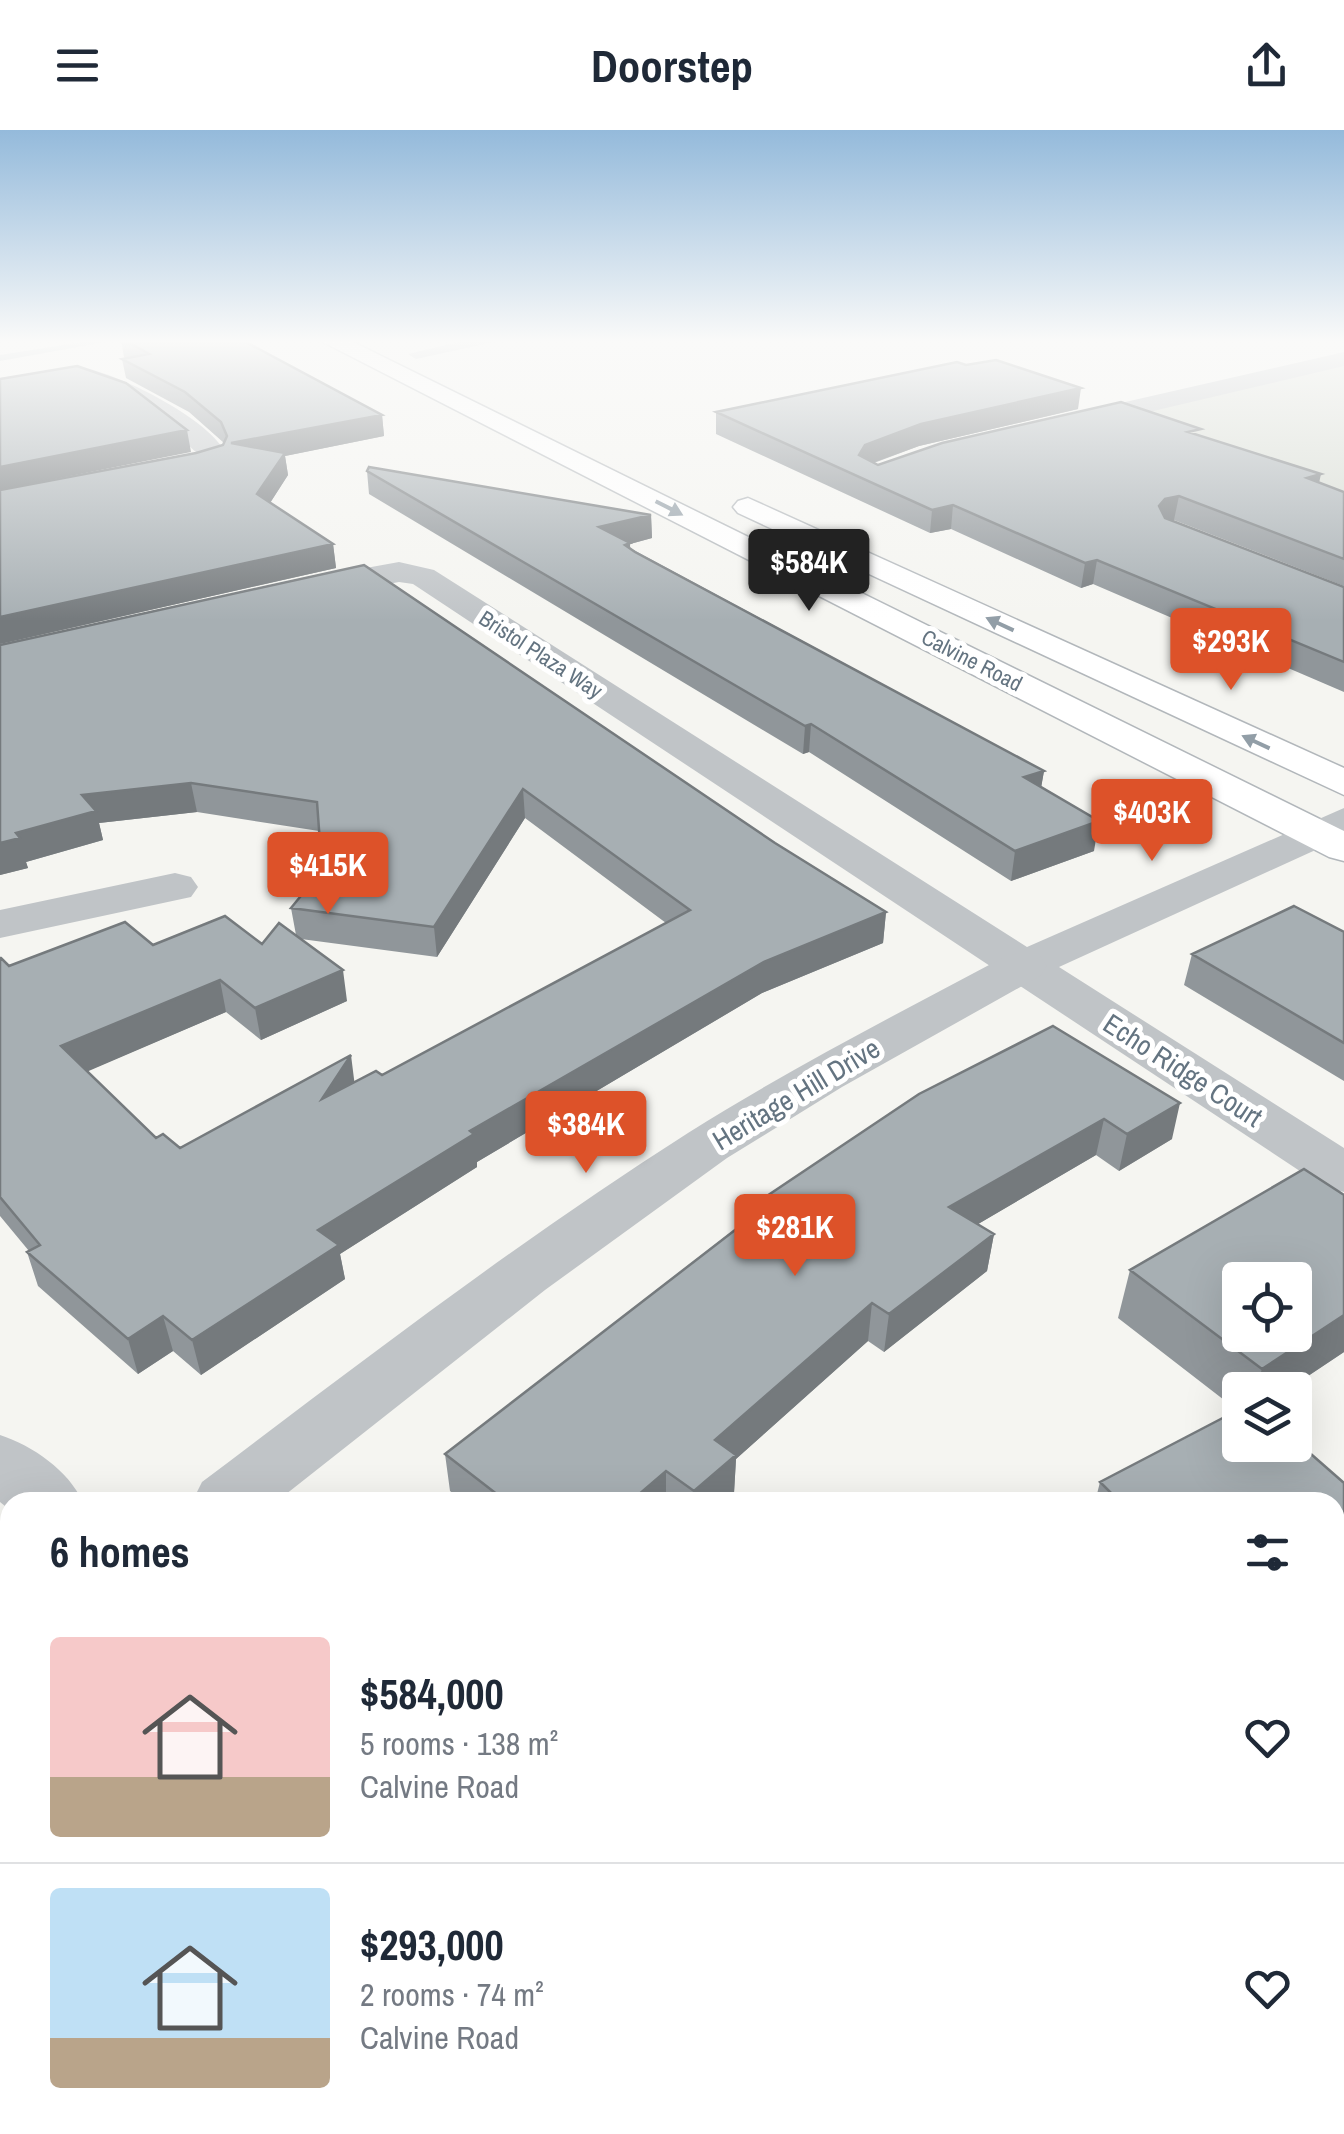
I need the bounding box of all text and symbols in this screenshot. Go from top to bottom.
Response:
text: Doorstep [591,35,753,96]
icon: menu [50,38,105,93]
icon: share [1239,38,1294,93]
one-way arrow [654,499,683,516]
pin: $584K [739,529,879,614]
text: $584K [770,540,848,583]
street label: Bristol Plaza Way [473,603,609,705]
pin: $293K [1161,608,1301,693]
one-way arrow [985,616,1015,632]
text: $293K [1192,619,1270,662]
street label: Calvine Road [916,622,1028,698]
one-way arrow [1241,734,1270,751]
pin: $403K [1082,779,1222,864]
text: $403K [1113,790,1191,833]
pin: $415K [258,832,398,917]
text: $415K [289,843,367,886]
street label: Echo Ridge Court [1096,1004,1270,1136]
street label: Heritage Hill Drive [705,1029,887,1159]
pin: $384K [516,1091,656,1176]
text: $384K [547,1102,625,1145]
pin: $281K [725,1194,865,1279]
text: $281K [756,1205,834,1248]
map controls [1222,1262,1312,1462]
button: locate [1222,1262,1312,1352]
button: layers [1222,1372,1312,1462]
text: 6 homes [50,1524,190,1580]
icon: filters [1240,1525,1295,1580]
text: $584,000 [360,1666,504,1722]
icon: home [130,1677,250,1797]
icon: heart [1240,1710,1295,1765]
text: 5 rooms · 138 m² [360,1722,558,1765]
text: Calvine Road [360,1765,519,1808]
text: $293,000 [360,1917,504,1973]
icon: home [130,1928,250,2048]
icon: heart [1240,1961,1295,2016]
text: 2 rooms · 74 m² [360,1973,544,2016]
text: Calvine Road [360,2016,519,2059]

